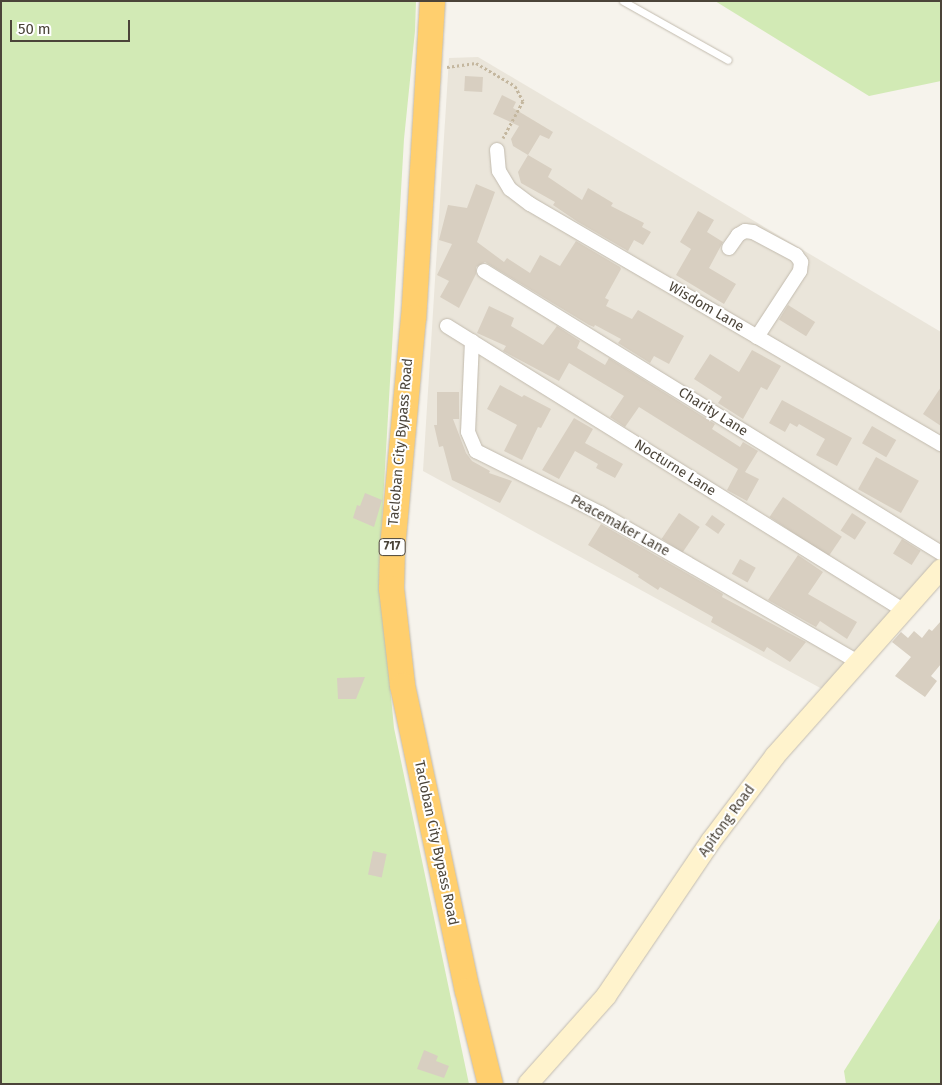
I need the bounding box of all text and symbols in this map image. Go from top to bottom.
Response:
scale bar [12,10,132,42]
text: 50 m [18,20,51,38]
street label: Wisdom Lane [665,279,747,335]
street label: Tacloban City Bypass Road [385,358,417,526]
street label: Charity Lane [675,384,751,440]
street label: Nocturne Lane [631,436,719,500]
street label: Peacemaker Lane [568,492,672,560]
road number: 717 [378,538,406,556]
street label: Tacloban City Bypass Road [410,759,462,927]
street label: Apitong Road [695,782,759,860]

